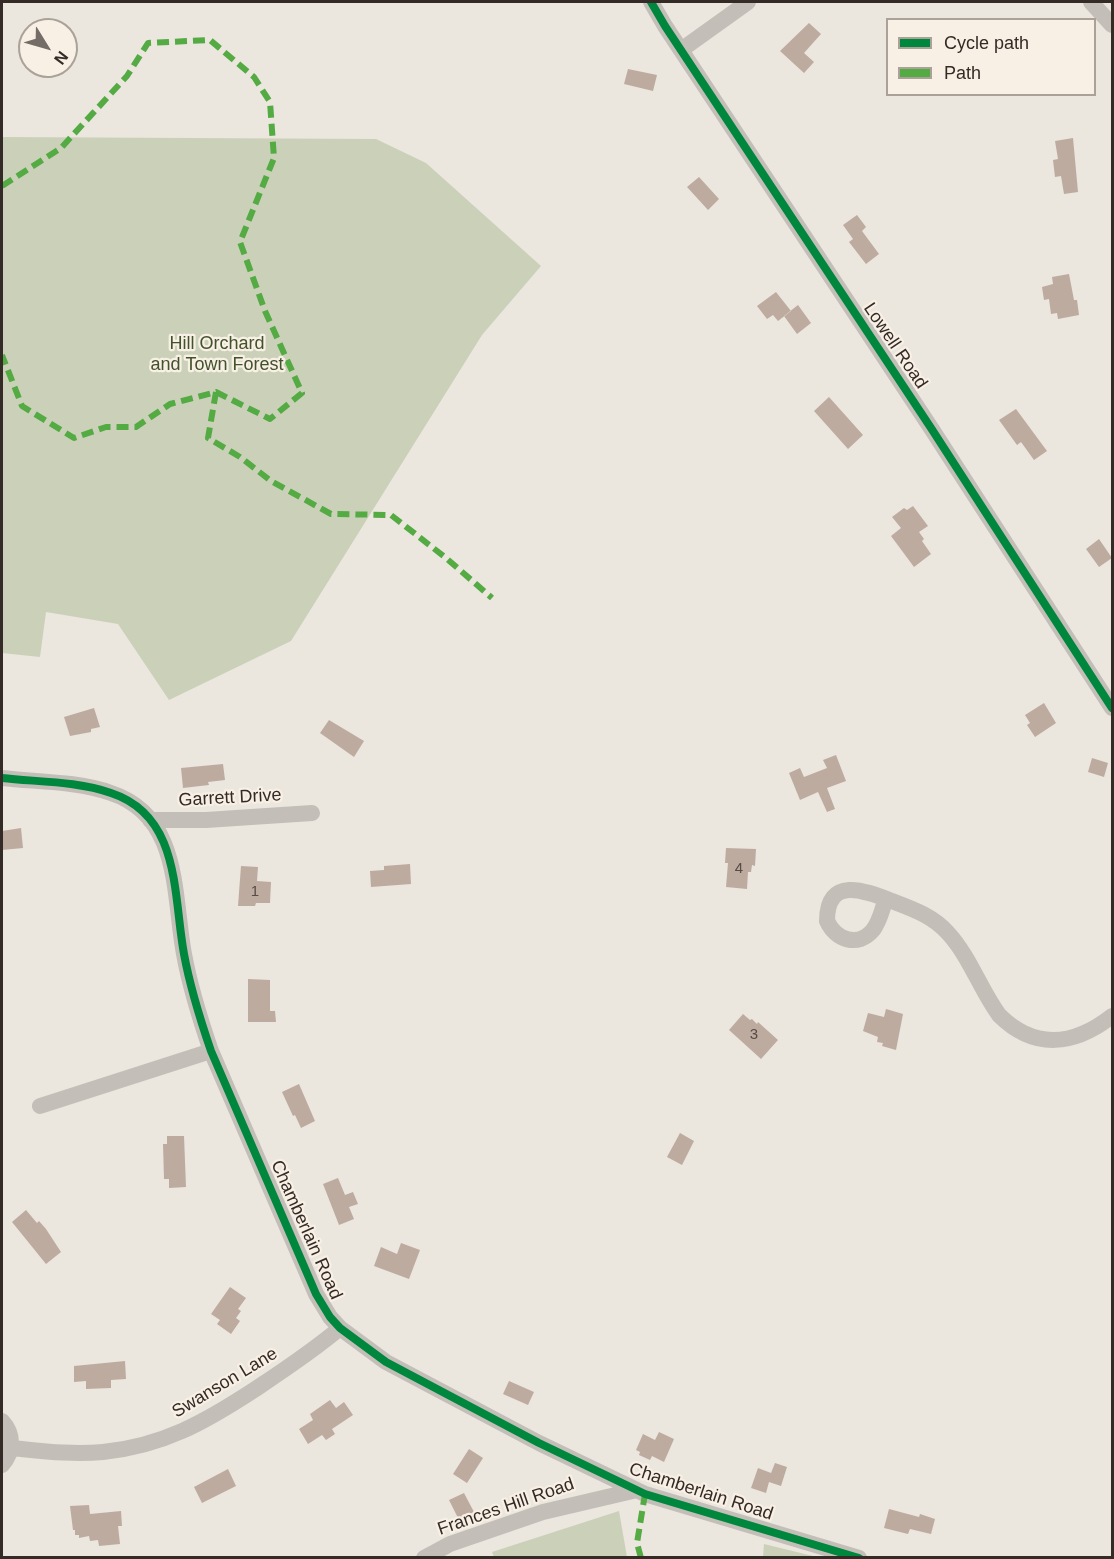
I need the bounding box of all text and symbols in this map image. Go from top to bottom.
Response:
north arrow [18,18,78,78]
legend [886,18,1096,96]
text: Cycle path [944,33,1029,53]
text: N [51,48,71,68]
text: Path [944,63,981,83]
street label: Lowell Road [858,299,932,393]
park label: Hill Orchard and Town Forest [150,333,284,376]
street label: Garrett Drive [178,785,282,811]
house number: 4 [735,860,743,878]
house number: 1 [251,883,259,901]
house number: 3 [750,1026,758,1044]
street label: Chamberlain Road [266,1157,346,1303]
street label: Swanson Lane [168,1343,282,1423]
street label: Chamberlain Road [626,1459,776,1525]
street label: Frances Hill Road [435,1474,577,1540]

